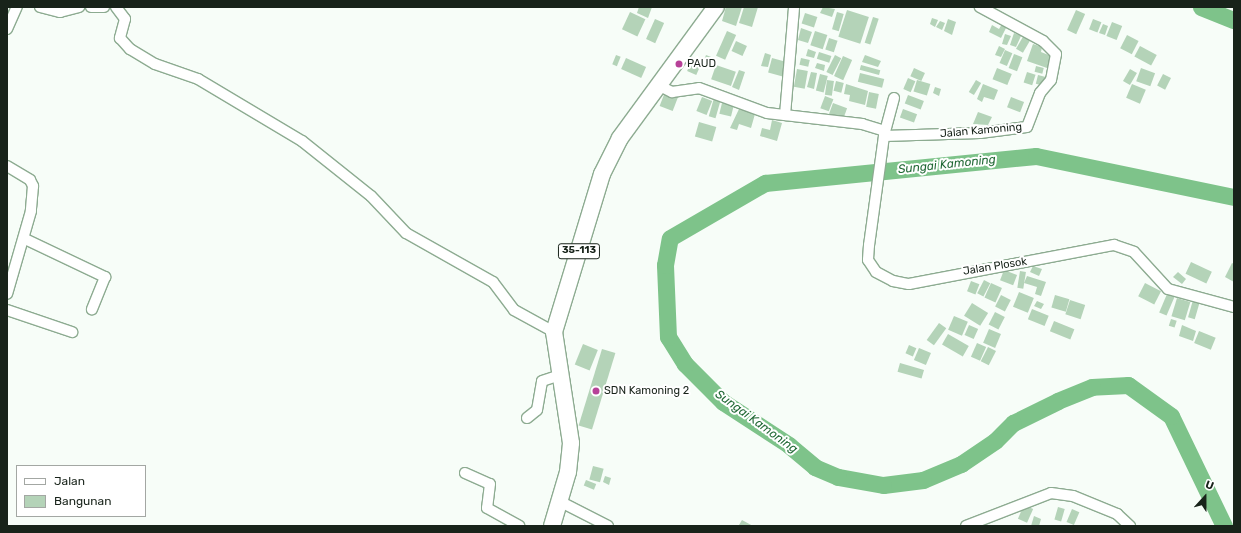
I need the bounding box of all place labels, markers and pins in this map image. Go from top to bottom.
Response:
place label: PAUD [687,57,716,71]
marker: PAUD [674,59,684,69]
place label: SDN Kamoning 2 [604,384,689,398]
marker: SDN Kamoning 2 [591,386,601,396]

